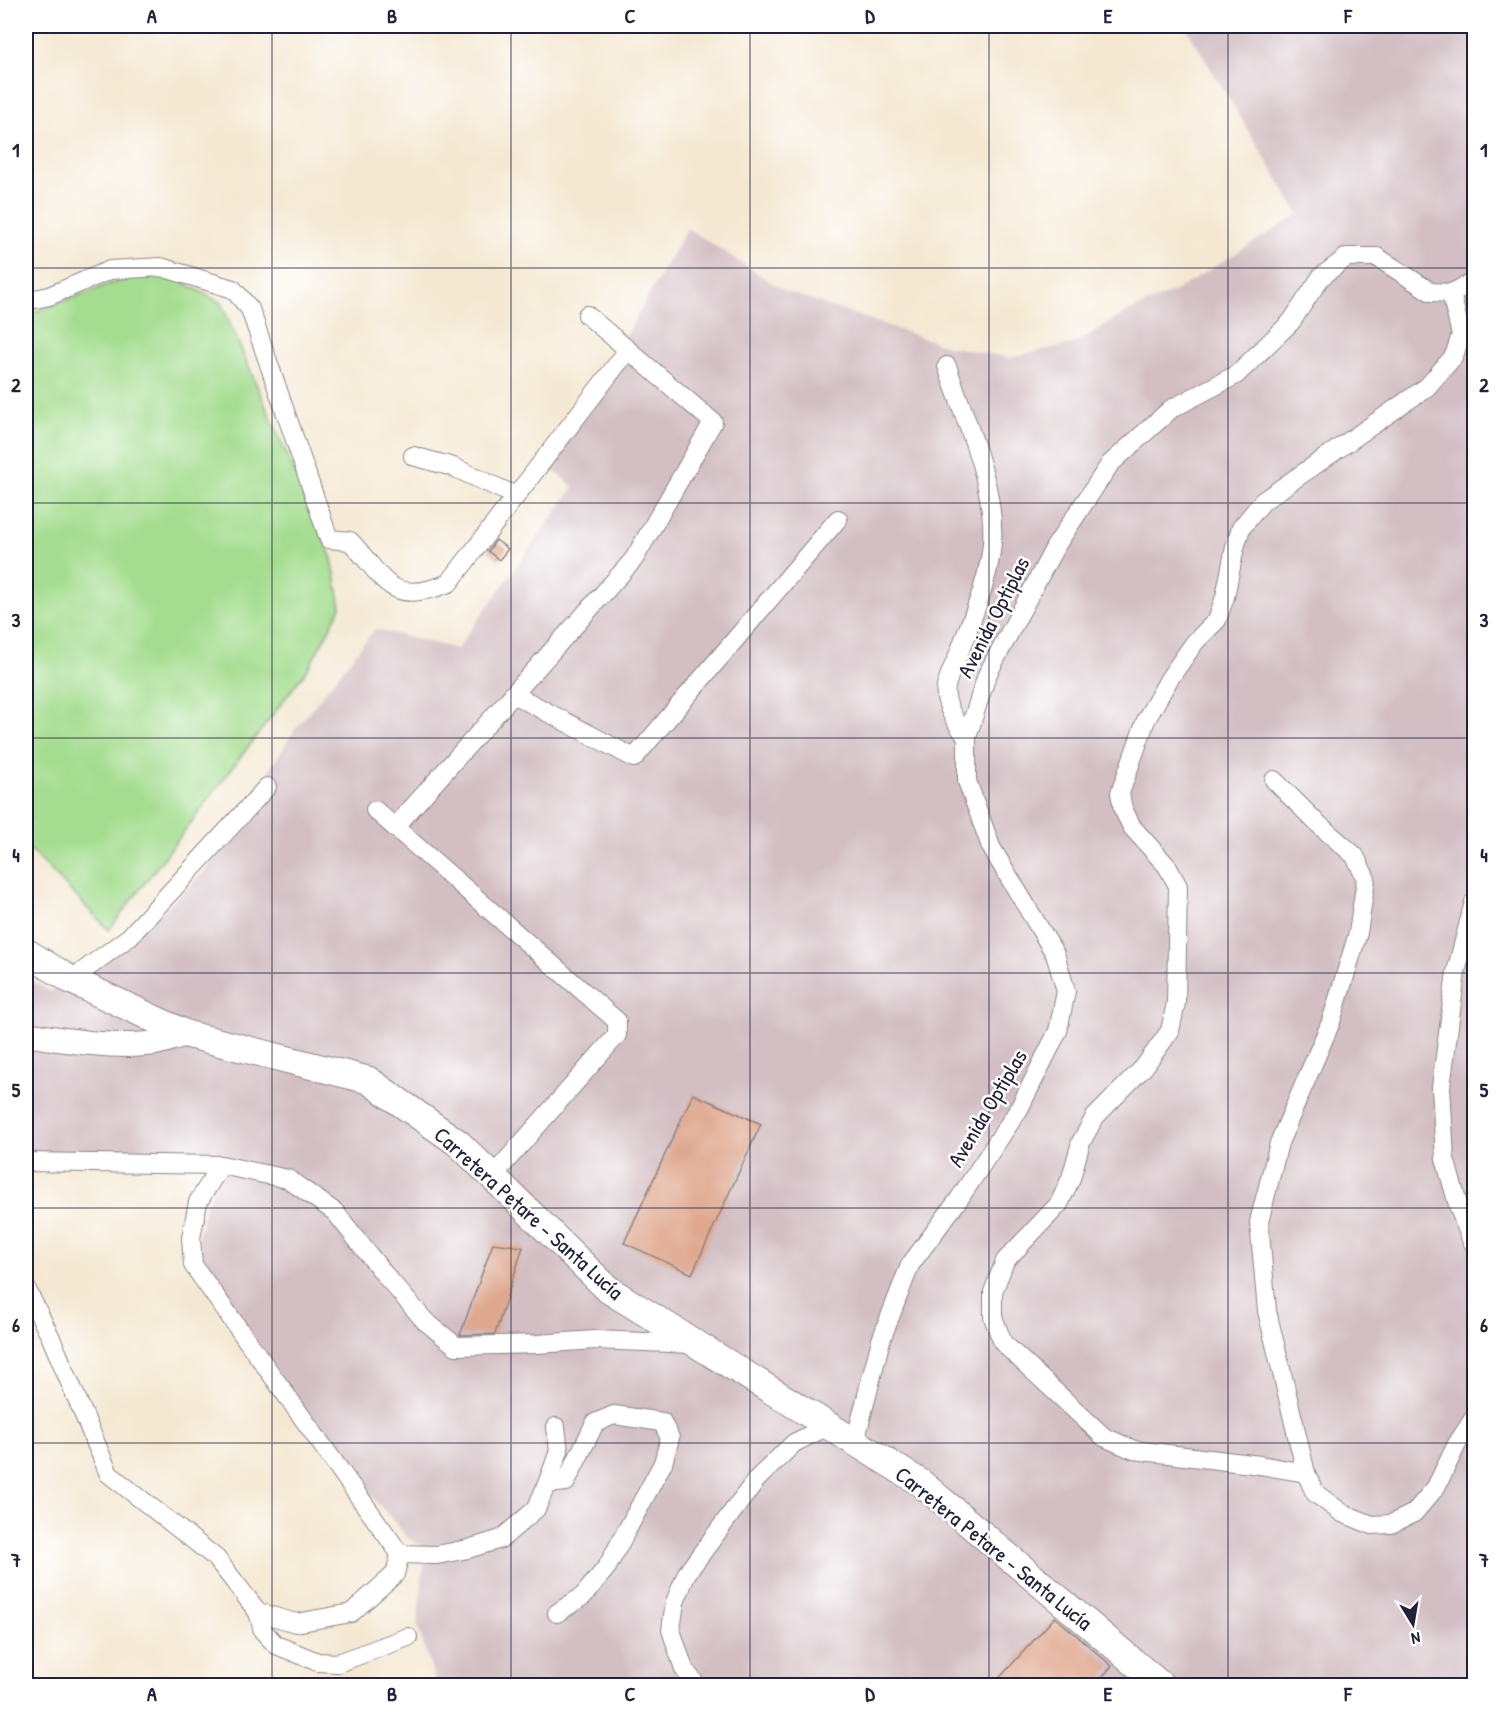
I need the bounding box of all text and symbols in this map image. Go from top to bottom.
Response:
text: A [147,2,157,29]
text: B [387,2,397,29]
text: C [625,2,636,29]
text: D [865,2,875,29]
text: E [1104,2,1113,29]
text: F [1343,2,1353,29]
text: 1 [12,136,20,163]
text: 1 [1480,136,1488,163]
text: 2 [11,371,21,398]
text: 2 [1479,371,1489,398]
street label: Avenida Optiplas [950,551,1036,683]
text: 3 [12,606,21,633]
text: 3 [1480,606,1489,633]
text: 4 [12,841,20,868]
text: 4 [1480,841,1488,868]
street label: Avenida Optiplas [940,1044,1034,1172]
text: 5 [12,1076,21,1103]
text: 5 [1480,1076,1489,1103]
street label: Carretera Petare - Santa Lucía [428,1120,631,1307]
text: 6 [12,1311,20,1338]
text: 6 [1480,1311,1488,1338]
street label: Carretera Petare - Santa Lucía [889,1459,1099,1637]
text: 7 [10,1546,21,1573]
text: 7 [1478,1546,1489,1573]
north arrow [1383,1594,1443,1654]
text: N [1409,1627,1422,1650]
text: A [147,1680,157,1707]
text: B [387,1680,397,1707]
text: C [625,1680,636,1707]
text: D [865,1680,875,1707]
text: E [1104,1680,1113,1707]
text: F [1343,1680,1353,1707]

